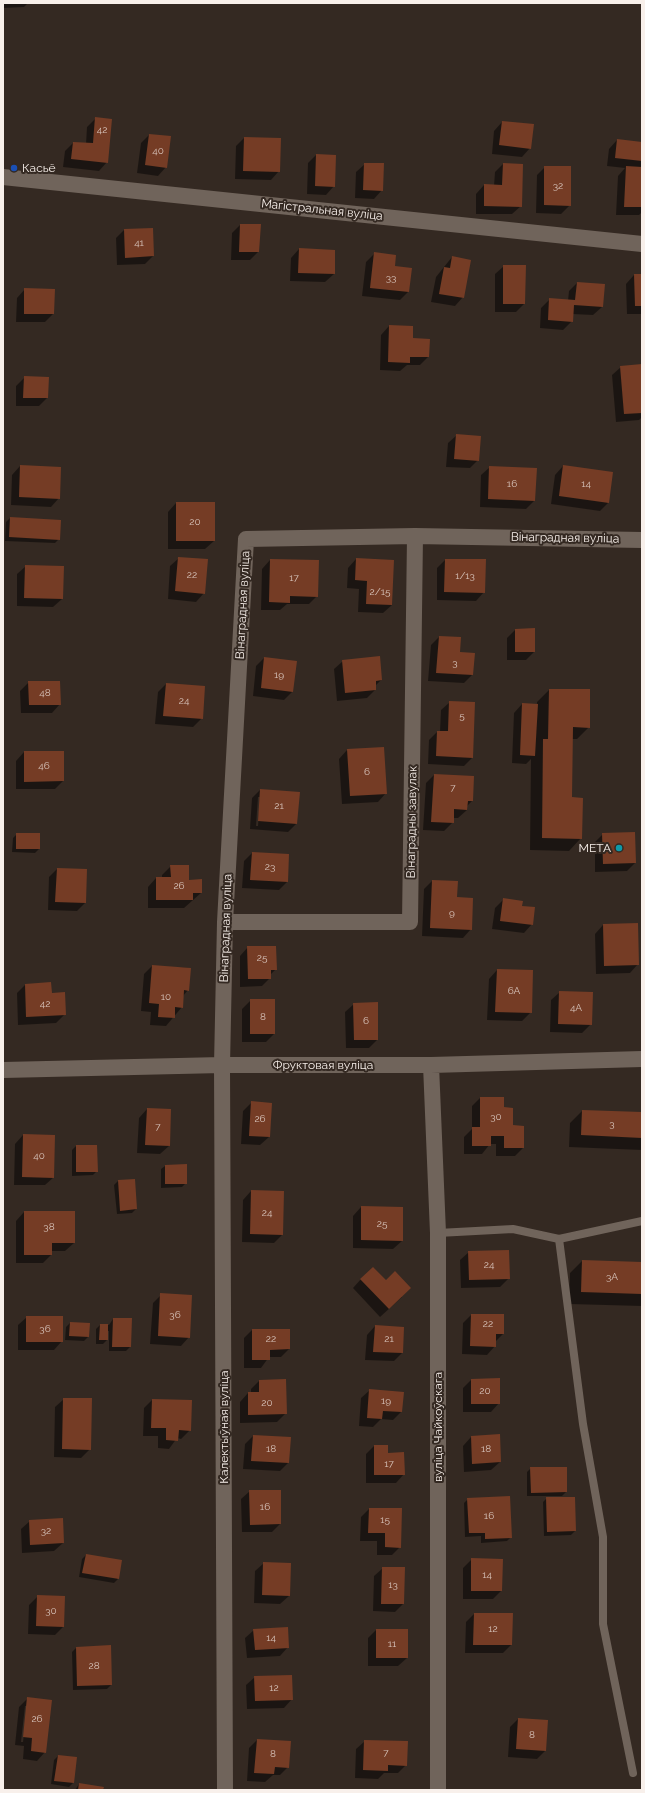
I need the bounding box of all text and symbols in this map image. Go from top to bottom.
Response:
house number: 42 [97,124,107,136]
house number: 40 [152,145,164,157]
place label: Касьё [22,161,56,175]
marker: Касьё [9,163,19,173]
house number: 32 [553,180,563,192]
street label: Магістральная вуліца [261,196,383,224]
house number: 41 [134,237,144,249]
house number: 33 [386,272,396,284]
house number: 16 [507,478,517,490]
house number: 14 [581,478,591,490]
house number: 20 [189,516,201,528]
street label: Вінаградная вуліца [511,530,619,546]
street label: Вінаградная вуліца [233,550,253,660]
house number: 22 [187,569,197,581]
house number: 1/13 [455,570,475,582]
house number: 17 [289,572,299,584]
house number: 2/15 [370,586,390,598]
house number: 3 [452,657,458,669]
house number: 19 [274,669,284,681]
house number: 48 [39,687,51,699]
house number: 24 [179,695,189,707]
house number: 5 [459,710,465,722]
house number: 46 [38,760,50,772]
house number: 6 [364,766,370,778]
street label: Вінаградны завулак [404,766,420,878]
house number: 7 [450,782,456,794]
house number: 21 [274,800,284,812]
place label: МЕТА [579,841,611,855]
marker: МЕТА [614,843,624,853]
house number: 23 [265,861,275,873]
street label: Вінаградная вуліца [217,873,235,983]
house number: 26 [173,880,185,892]
house number: 9 [449,907,455,919]
house number: 25 [257,952,267,964]
house number: 6А [508,985,520,997]
house number: 10 [161,991,171,1003]
house number: 42 [40,998,50,1010]
house number: 4А [570,1002,582,1014]
house number: 8 [260,1011,266,1023]
house number: 6 [363,1015,369,1027]
street label: Фруктовая вуліца [273,1058,373,1072]
house number: 30 [490,1111,502,1123]
house number: 26 [254,1113,266,1125]
house number: 3 [609,1118,615,1130]
house number: 7 [155,1121,161,1133]
house number: 40 [33,1150,45,1162]
house number: 24 [262,1207,272,1219]
house number: 25 [377,1218,387,1230]
house number: 38 [43,1221,55,1233]
house number: 24 [484,1259,494,1271]
house number: 3А [606,1271,618,1283]
house number: 36 [169,1309,181,1321]
house number: 22 [483,1318,493,1330]
house number: 36 [39,1323,51,1335]
house number: 22 [266,1333,276,1345]
house number: 21 [384,1333,394,1345]
street label: Калектыўная вуліца [217,1370,231,1484]
street label: вуліца Чайкоўскага [431,1372,445,1482]
house number: 20 [479,1385,491,1397]
house number: 19 [381,1395,391,1407]
house number: 20 [261,1397,273,1409]
house number: 18 [266,1443,276,1455]
house number: 18 [481,1443,491,1455]
house number: 17 [384,1458,394,1470]
house number: 16 [260,1501,270,1513]
house number: 16 [484,1510,494,1522]
house number: 15 [380,1514,390,1526]
house number: 32 [41,1525,51,1537]
house number: 14 [482,1569,492,1581]
house number: 13 [388,1579,398,1591]
house number: 30 [45,1605,57,1617]
house number: 12 [488,1623,498,1635]
house number: 14 [266,1632,276,1644]
house number: 11 [388,1638,396,1650]
house number: 28 [88,1660,100,1672]
house number: 12 [269,1682,279,1694]
house number: 26 [31,1713,43,1725]
house number: 8 [529,1729,535,1741]
house number: 7 [383,1747,389,1759]
house number: 8 [270,1748,276,1760]

